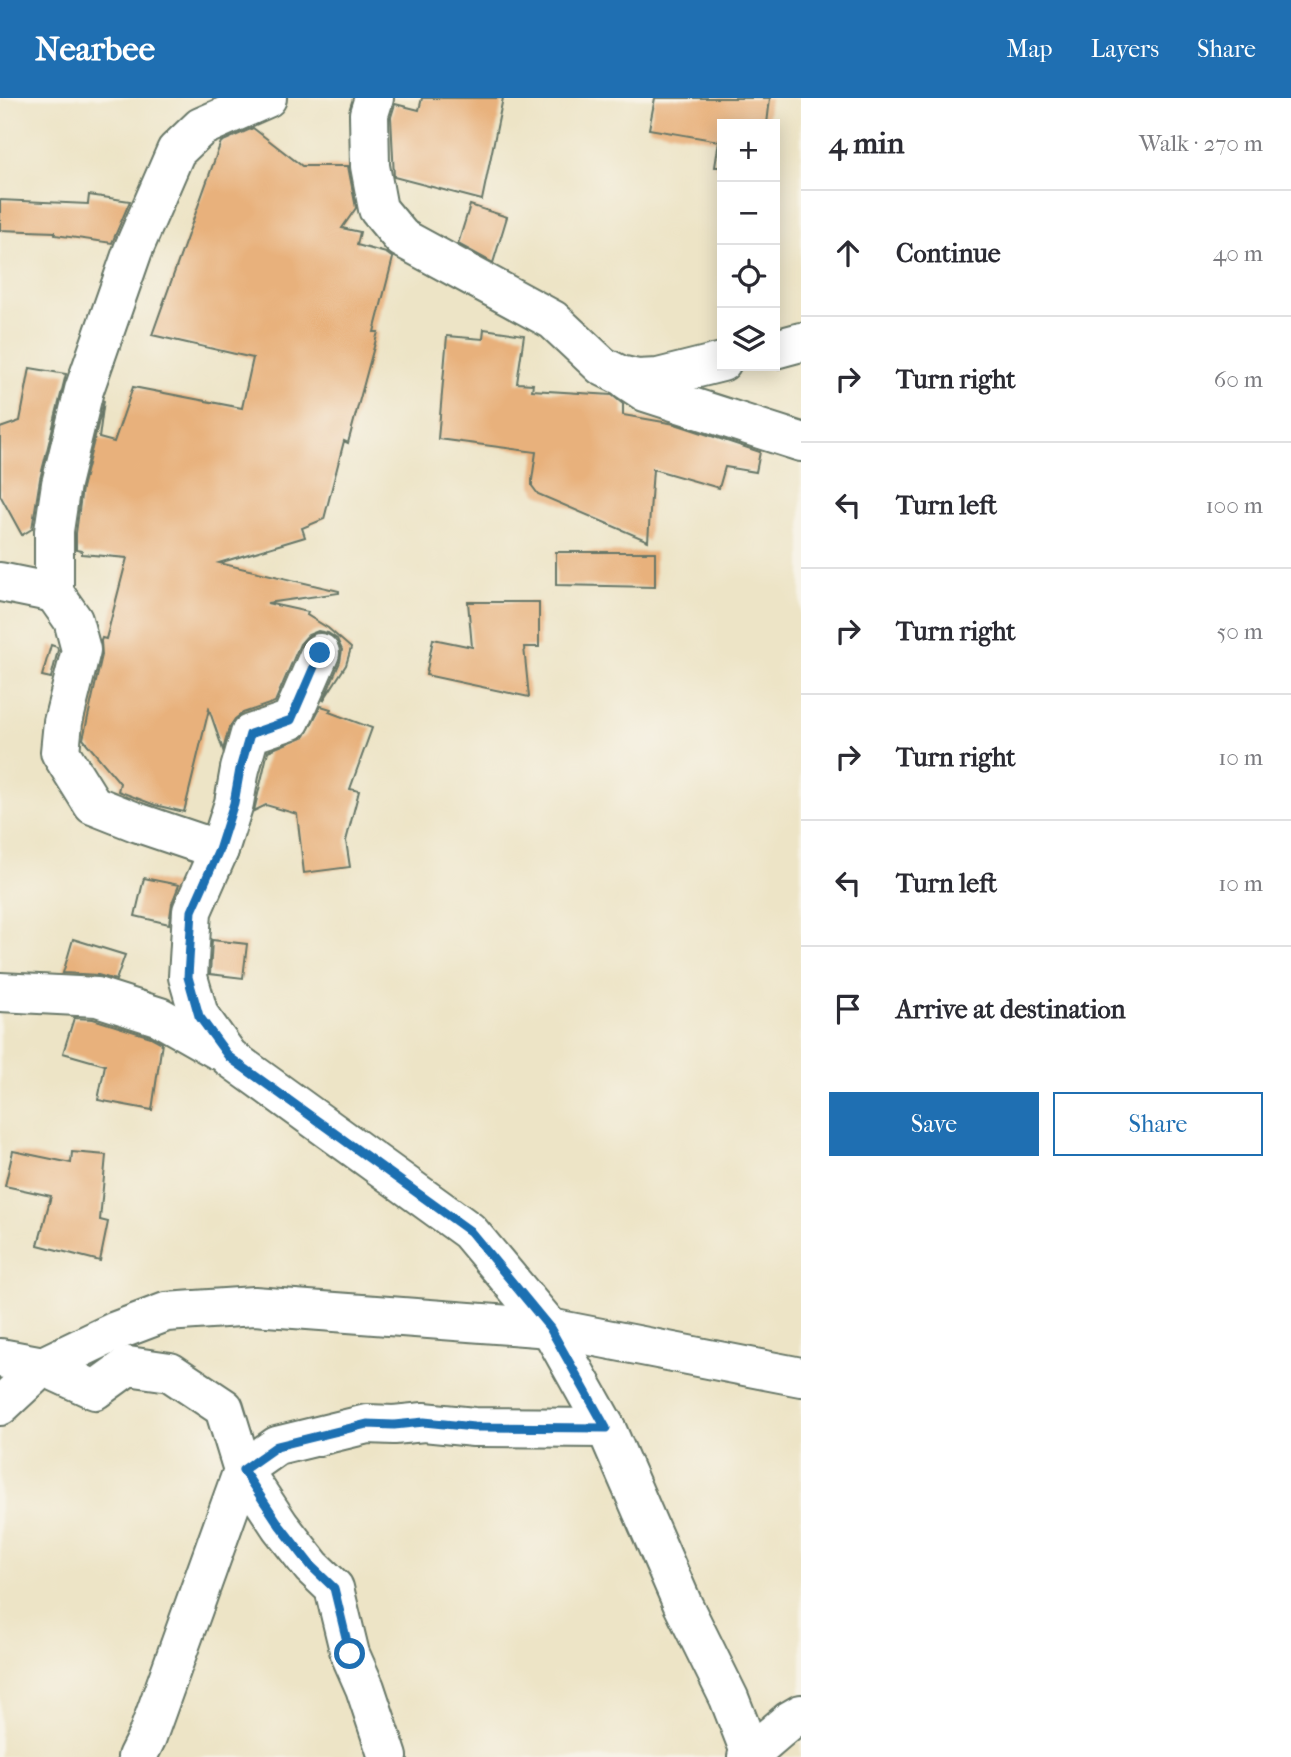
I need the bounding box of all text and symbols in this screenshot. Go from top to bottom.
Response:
text: Nearbee [35,30,155,69]
text: Map [1007,35,1053,63]
text: Layers [1091,35,1159,63]
text: Share [1197,35,1256,63]
map controls [717,119,780,371]
button: + [717,119,780,182]
text: 4 min [829,126,904,161]
text: Walk · 270 m [1139,130,1263,157]
button: − [717,182,780,245]
icon: ahead [829,234,867,272]
text: Continue [896,238,1001,269]
text: 40 m [1213,240,1263,267]
button: locate [717,245,780,308]
button: layers [717,308,780,371]
icon: right [829,360,867,398]
text: Turn right [896,364,1016,395]
text: 60 m [1214,366,1263,393]
icon: left [829,486,867,524]
text: Turn left [896,490,997,521]
text: 100 m [1205,492,1263,519]
icon: right [829,612,867,650]
text: Turn right [896,616,1016,647]
text: 50 m [1216,618,1263,645]
route end [304,637,335,668]
icon: right [829,738,867,776]
text: Turn right [896,742,1016,773]
text: 10 m [1218,744,1263,771]
icon: left [829,864,867,902]
text: Turn left [896,868,997,899]
text: 10 m [1218,870,1263,897]
icon: arrive [829,990,867,1028]
text: Arrive at destination [896,994,1126,1025]
button: Save [829,1092,1039,1156]
button: Share [1053,1092,1263,1156]
route start [334,1638,365,1669]

